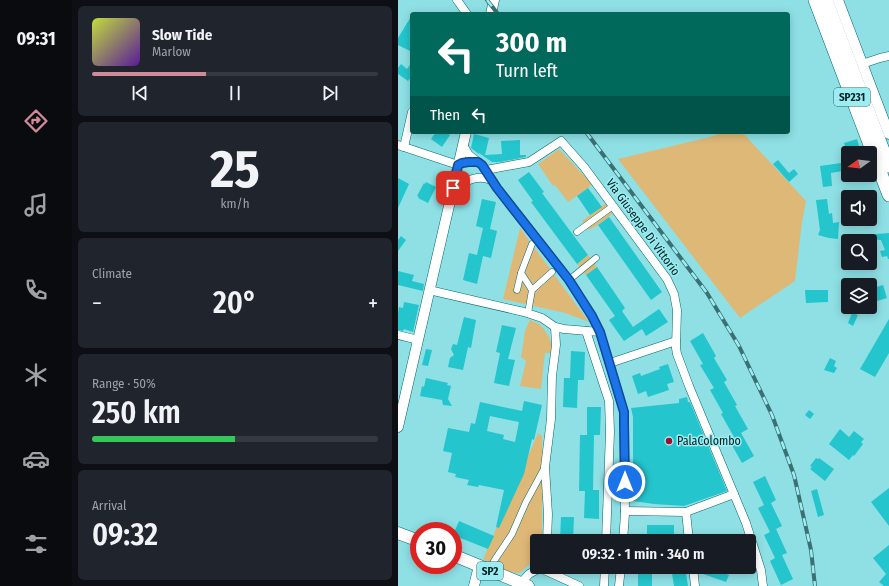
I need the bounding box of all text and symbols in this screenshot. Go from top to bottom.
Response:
text: Slow Tide [152,26,212,44]
text: 300 m [496,26,567,59]
text: 09:31 [16,28,56,50]
icon: left [430,28,482,80]
text: Marlow [152,44,191,59]
text: Turn left [496,60,558,82]
icon: previous [129,82,151,104]
icon: pause [224,82,246,104]
icon: next [319,82,341,104]
road number: SP231 [834,88,870,106]
icon: left [468,104,490,126]
text: Then [430,106,460,124]
icon: directions [22,107,50,135]
text: 25 [210,138,260,201]
north arrow [841,146,877,182]
map controls [841,146,877,314]
pin [436,171,470,205]
street label: Via Giuseppe Di Vittorio [603,176,683,278]
icon: arrive [442,177,464,199]
button: sound [841,190,877,226]
icon: music [22,191,50,219]
text: km/h [221,196,250,211]
button: search [841,234,877,270]
text: Climate [92,266,132,281]
icon: phone [22,276,50,304]
button: layers [841,278,877,314]
text: 20° [213,285,257,321]
text: − [92,290,102,317]
text: + [368,290,378,317]
icon: climate [22,361,50,389]
text: Range · 50% [92,376,156,391]
text: 250 km [92,395,181,431]
place label: PalaColombo [677,434,741,448]
marker: PalaColombo [664,436,674,446]
icon: car [22,445,50,473]
position arrow [604,461,646,503]
text: Arrival [92,498,126,513]
text: 09:32 [92,517,158,553]
speed limit sign: 30 [410,522,462,574]
icon: filters [22,530,50,558]
text: 09:32 · 1 min · 340 m [582,545,704,563]
road number: SP2 [477,562,503,580]

